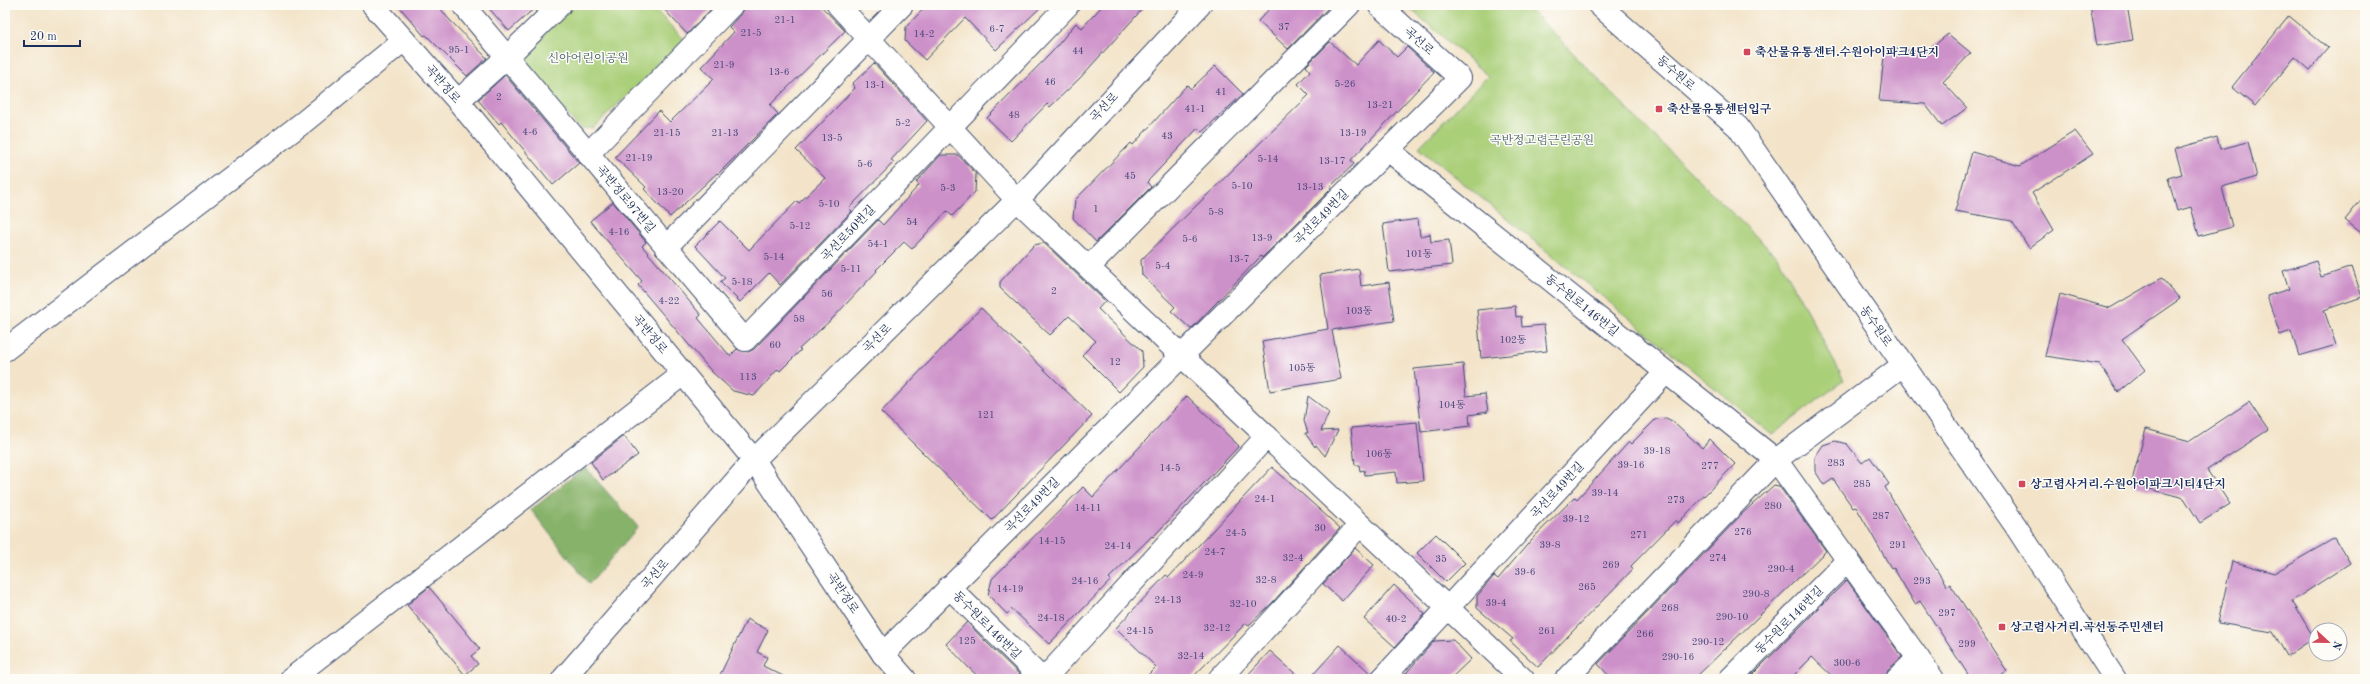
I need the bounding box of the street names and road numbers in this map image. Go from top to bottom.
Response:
street label: 곡선로 [1401,25,1436,58]
street label: 동수원로 [1654,53,1698,94]
street label: 곡반정로 [423,63,463,106]
street label: 곡선로 [1088,90,1121,124]
street label: 곡반정로97번길 [594,163,657,235]
street label: 곡선로49번길 [1291,187,1351,247]
street label: 곡선로50번길 [819,203,878,264]
street label: 동수원로146번길 [1542,272,1621,339]
street label: 동수원로 [1857,304,1894,349]
street label: 곡반정로 [630,312,670,357]
street label: 곡선로 [860,321,895,355]
street label: 곡선로49번길 [1528,460,1587,521]
street label: 곡선로49번길 [1002,475,1062,535]
street label: 곡선로 [639,557,672,592]
street label: 곡반정로 [824,570,861,616]
street label: 동수원로146번길 [1753,584,1826,657]
street label: 동수원로146번길 [950,589,1023,662]

